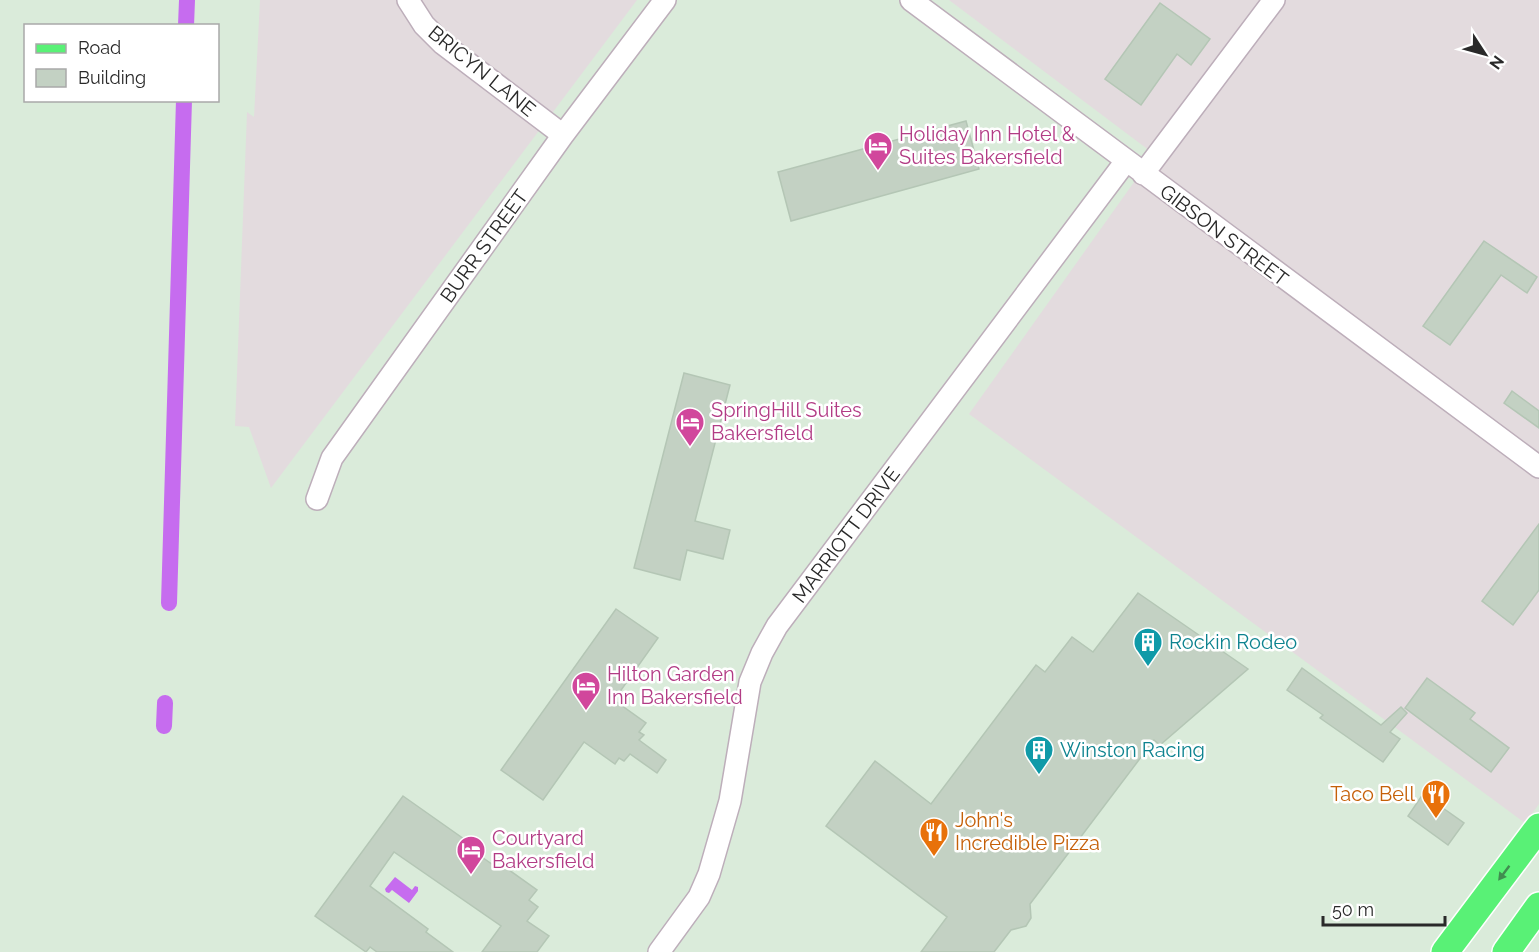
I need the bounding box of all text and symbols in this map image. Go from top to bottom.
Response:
street label: BRICYN LANE [424,20,540,122]
legend [24,24,219,102]
north arrow [1455,24,1515,84]
text: Road [78,37,121,58]
text: N [1485,52,1508,73]
text: Building [78,67,146,88]
place label: Holiday Inn Hotel & Suites Bakersfield [899,122,1076,169]
hotel icon: Holiday Inn Hotel & Suites Bakersfield [862,130,894,172]
street label: GIBSON STREET [1155,179,1293,291]
street label: BURR STREET [435,185,533,307]
place label: SpringHill Suites Bakersfield [711,398,862,445]
hotel icon: SpringHill Suites Bakersfield [674,406,706,448]
street label: MARRIOTT DRIVE [787,462,905,608]
building icon: Rockin Rodeo [1132,626,1164,668]
place label: Rockin Rodeo [1169,630,1297,654]
place label: Hilton Garden Inn Bakersfield [607,662,743,709]
hotel icon: Hilton Garden Inn Bakersfield [570,670,602,712]
building icon: Winston Racing [1023,734,1055,776]
place label: Winston Racing [1060,738,1205,762]
restaurant icon: Taco Bell [1420,778,1452,820]
place label: Taco Bell [1330,782,1416,806]
place label: John's Incredible Pizza [955,808,1100,855]
restaurant icon: John's Incredible Pizza [918,816,950,858]
place label: Courtyard Bakersfield [492,826,594,873]
hotel icon: Courtyard Bakersfield [455,834,487,876]
one-way arrow [1498,865,1510,881]
scale bar [1323,889,1444,927]
text: 50 m [1332,899,1374,920]

